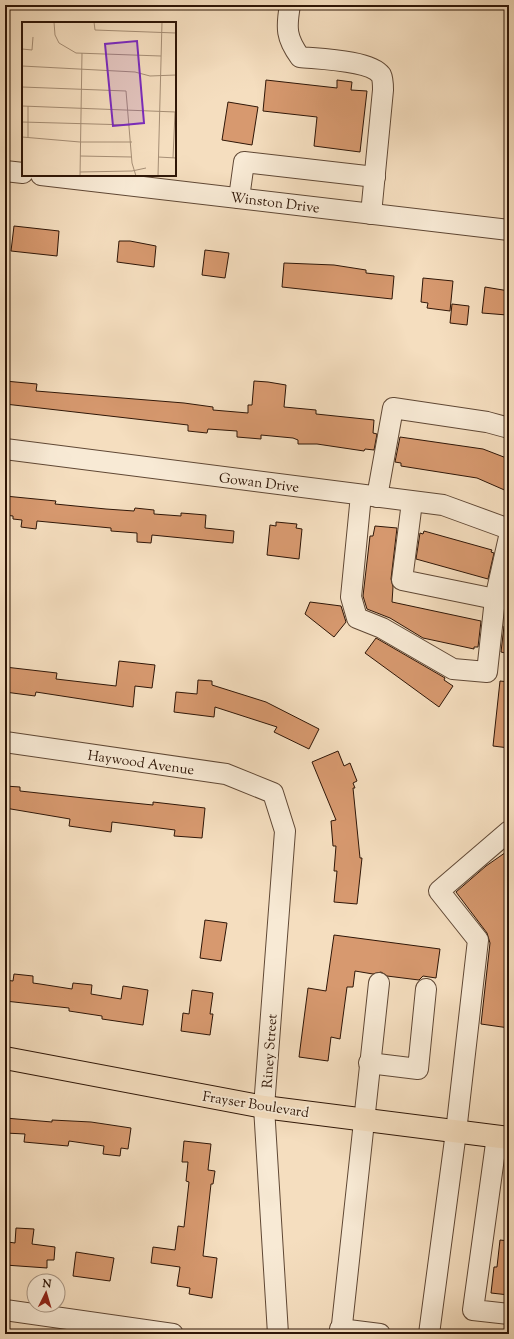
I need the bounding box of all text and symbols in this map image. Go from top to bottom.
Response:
inset map [22,22,176,176]
street label: Winston Drive [229,189,321,219]
street label: Gowan Drive [218,469,300,499]
street label: Haywood Avenue [86,747,195,781]
street label: Riney Street [258,1013,284,1089]
street label: Frayser Boulevard [201,1088,310,1124]
north arrow [26,1273,66,1313]
text: N [41,1276,52,1292]

